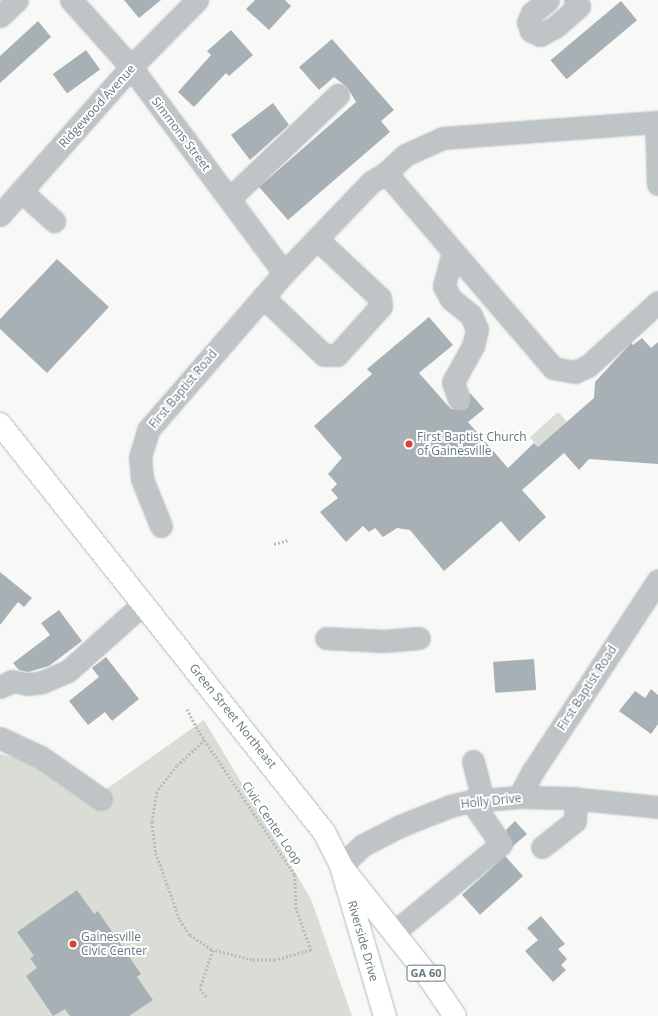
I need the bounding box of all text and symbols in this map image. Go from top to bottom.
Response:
street label: Ridgewood Avenue [56,61,138,151]
street label: Simmons Street [149,94,213,174]
street label: First Baptist Road [146,347,220,431]
place label: First Baptist Church of Gainesville [417,430,527,458]
marker: First Baptist Church of Gainesville [404,439,414,449]
street label: First Baptist Road [554,643,620,733]
street label: Green Street Northeast [186,661,280,771]
street label: Civic Center Loop [239,779,305,867]
street label: Holly Drive [460,791,522,811]
street label: Riverside Drive [345,899,381,983]
place label: Gainesville Civic Center [81,930,147,958]
marker: Gainesville Civic Center [68,939,78,949]
road number: GA 60 [406,964,446,982]

